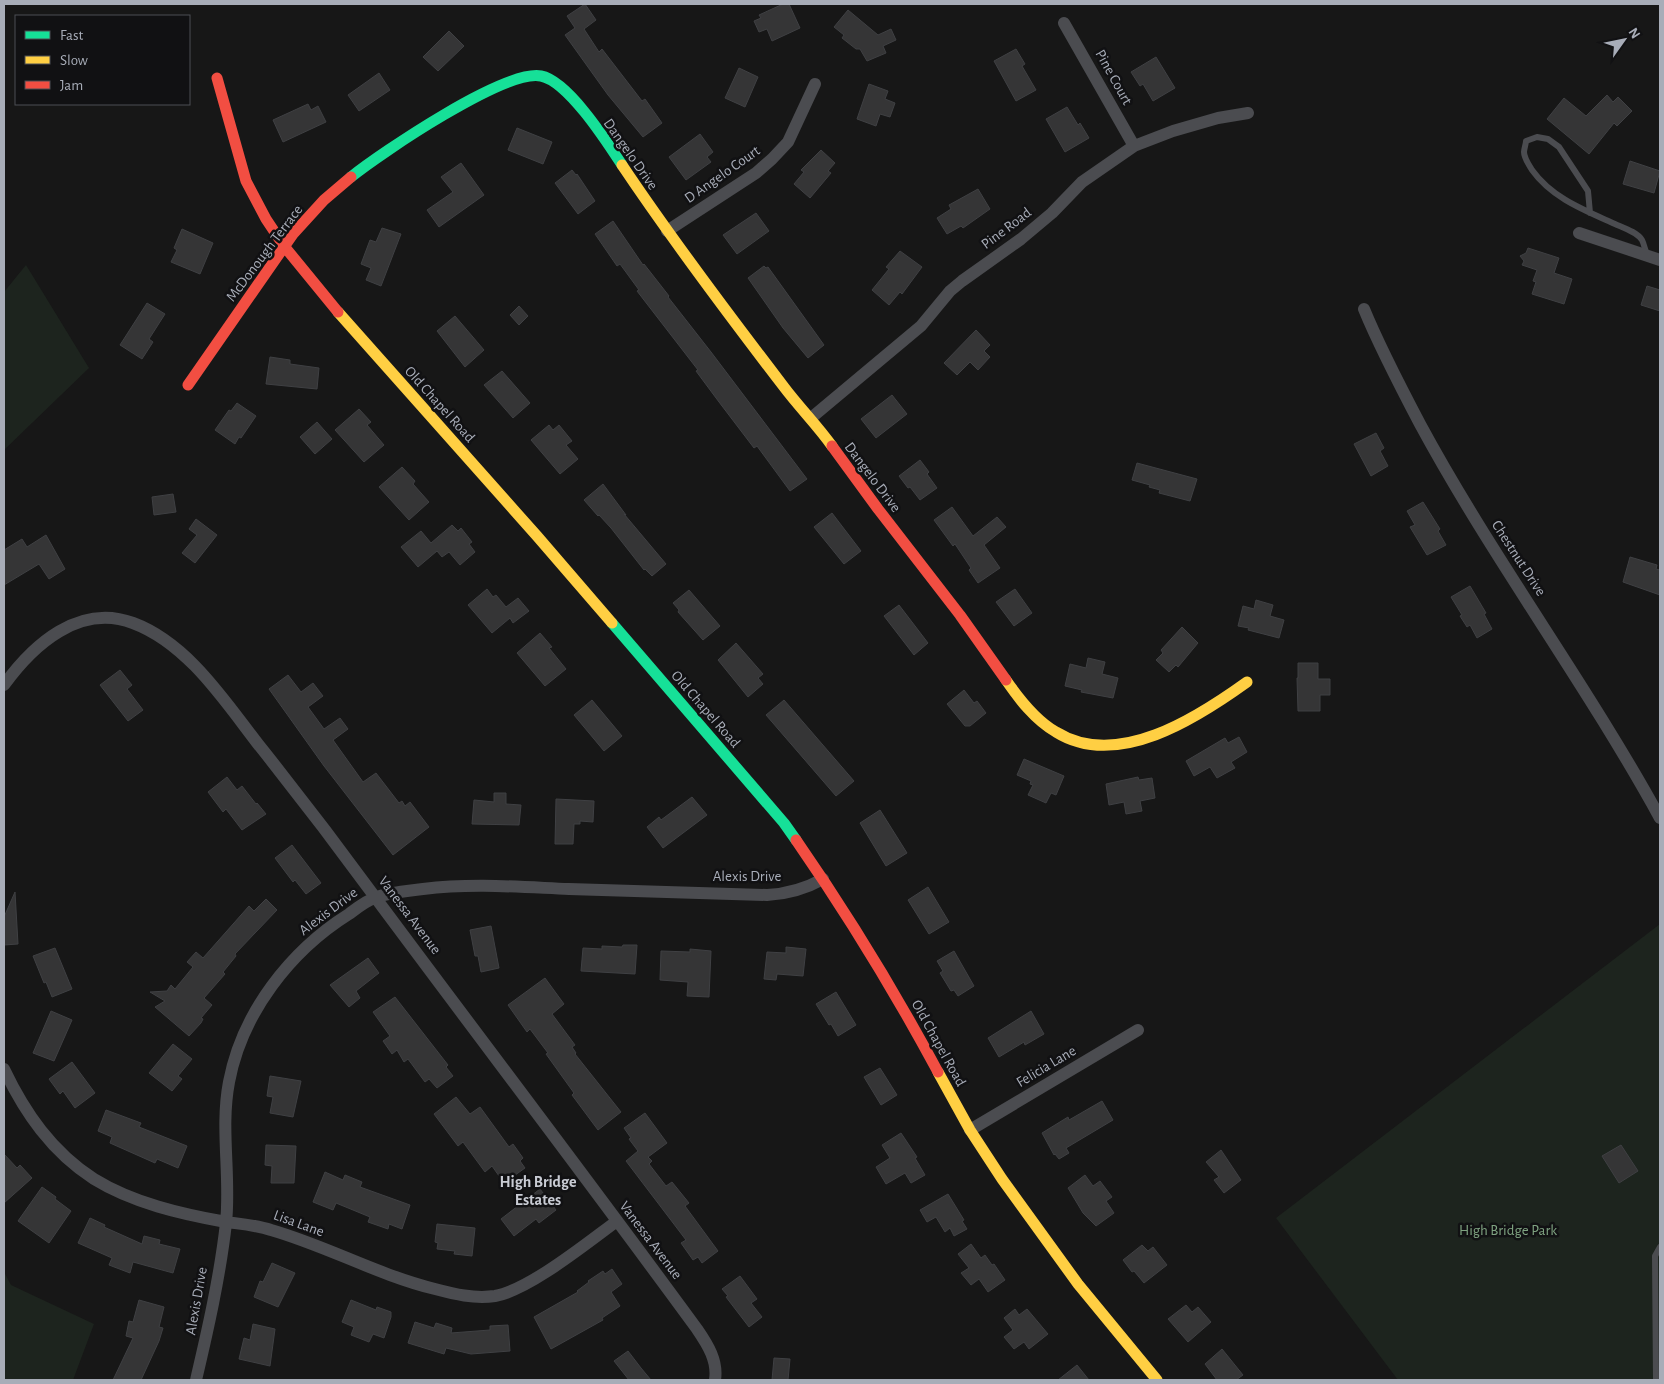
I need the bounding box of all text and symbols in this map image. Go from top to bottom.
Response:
legend [15,15,190,105]
north arrow [1599,15,1649,65]
text: N [1626,26,1643,41]
text: Fast [60,28,84,43]
street label: Pine Court [1092,47,1135,108]
text: Slow [60,53,88,68]
text: Jam [60,78,83,93]
street label: Dangelo Drive [601,116,661,193]
street label: D Angelo Court [682,143,763,206]
street label: McDonough Terrace [223,202,305,304]
street label: Pine Road [978,205,1034,252]
street label: Old Chapel Road [402,363,478,445]
street label: Dangelo Drive [842,440,904,515]
street label: Chestnut Drive [1489,518,1549,599]
street label: Old Chapel Road [668,668,743,751]
street label: Alexis Drive [713,869,781,884]
street label: Vanessa Avenue [376,874,444,957]
street label: Alexis Drive [296,885,360,938]
street label: Old Chapel Road [909,997,969,1089]
street label: Felicia Lane [1014,1043,1079,1090]
district label: High Bridge Estates [499,1174,577,1208]
street label: Vanessa Avenue [617,1199,685,1282]
street label: Lisa Lane [272,1207,326,1240]
park label: High Bridge Park [1459,1223,1557,1238]
street label: Alexis Drive [183,1266,210,1336]

